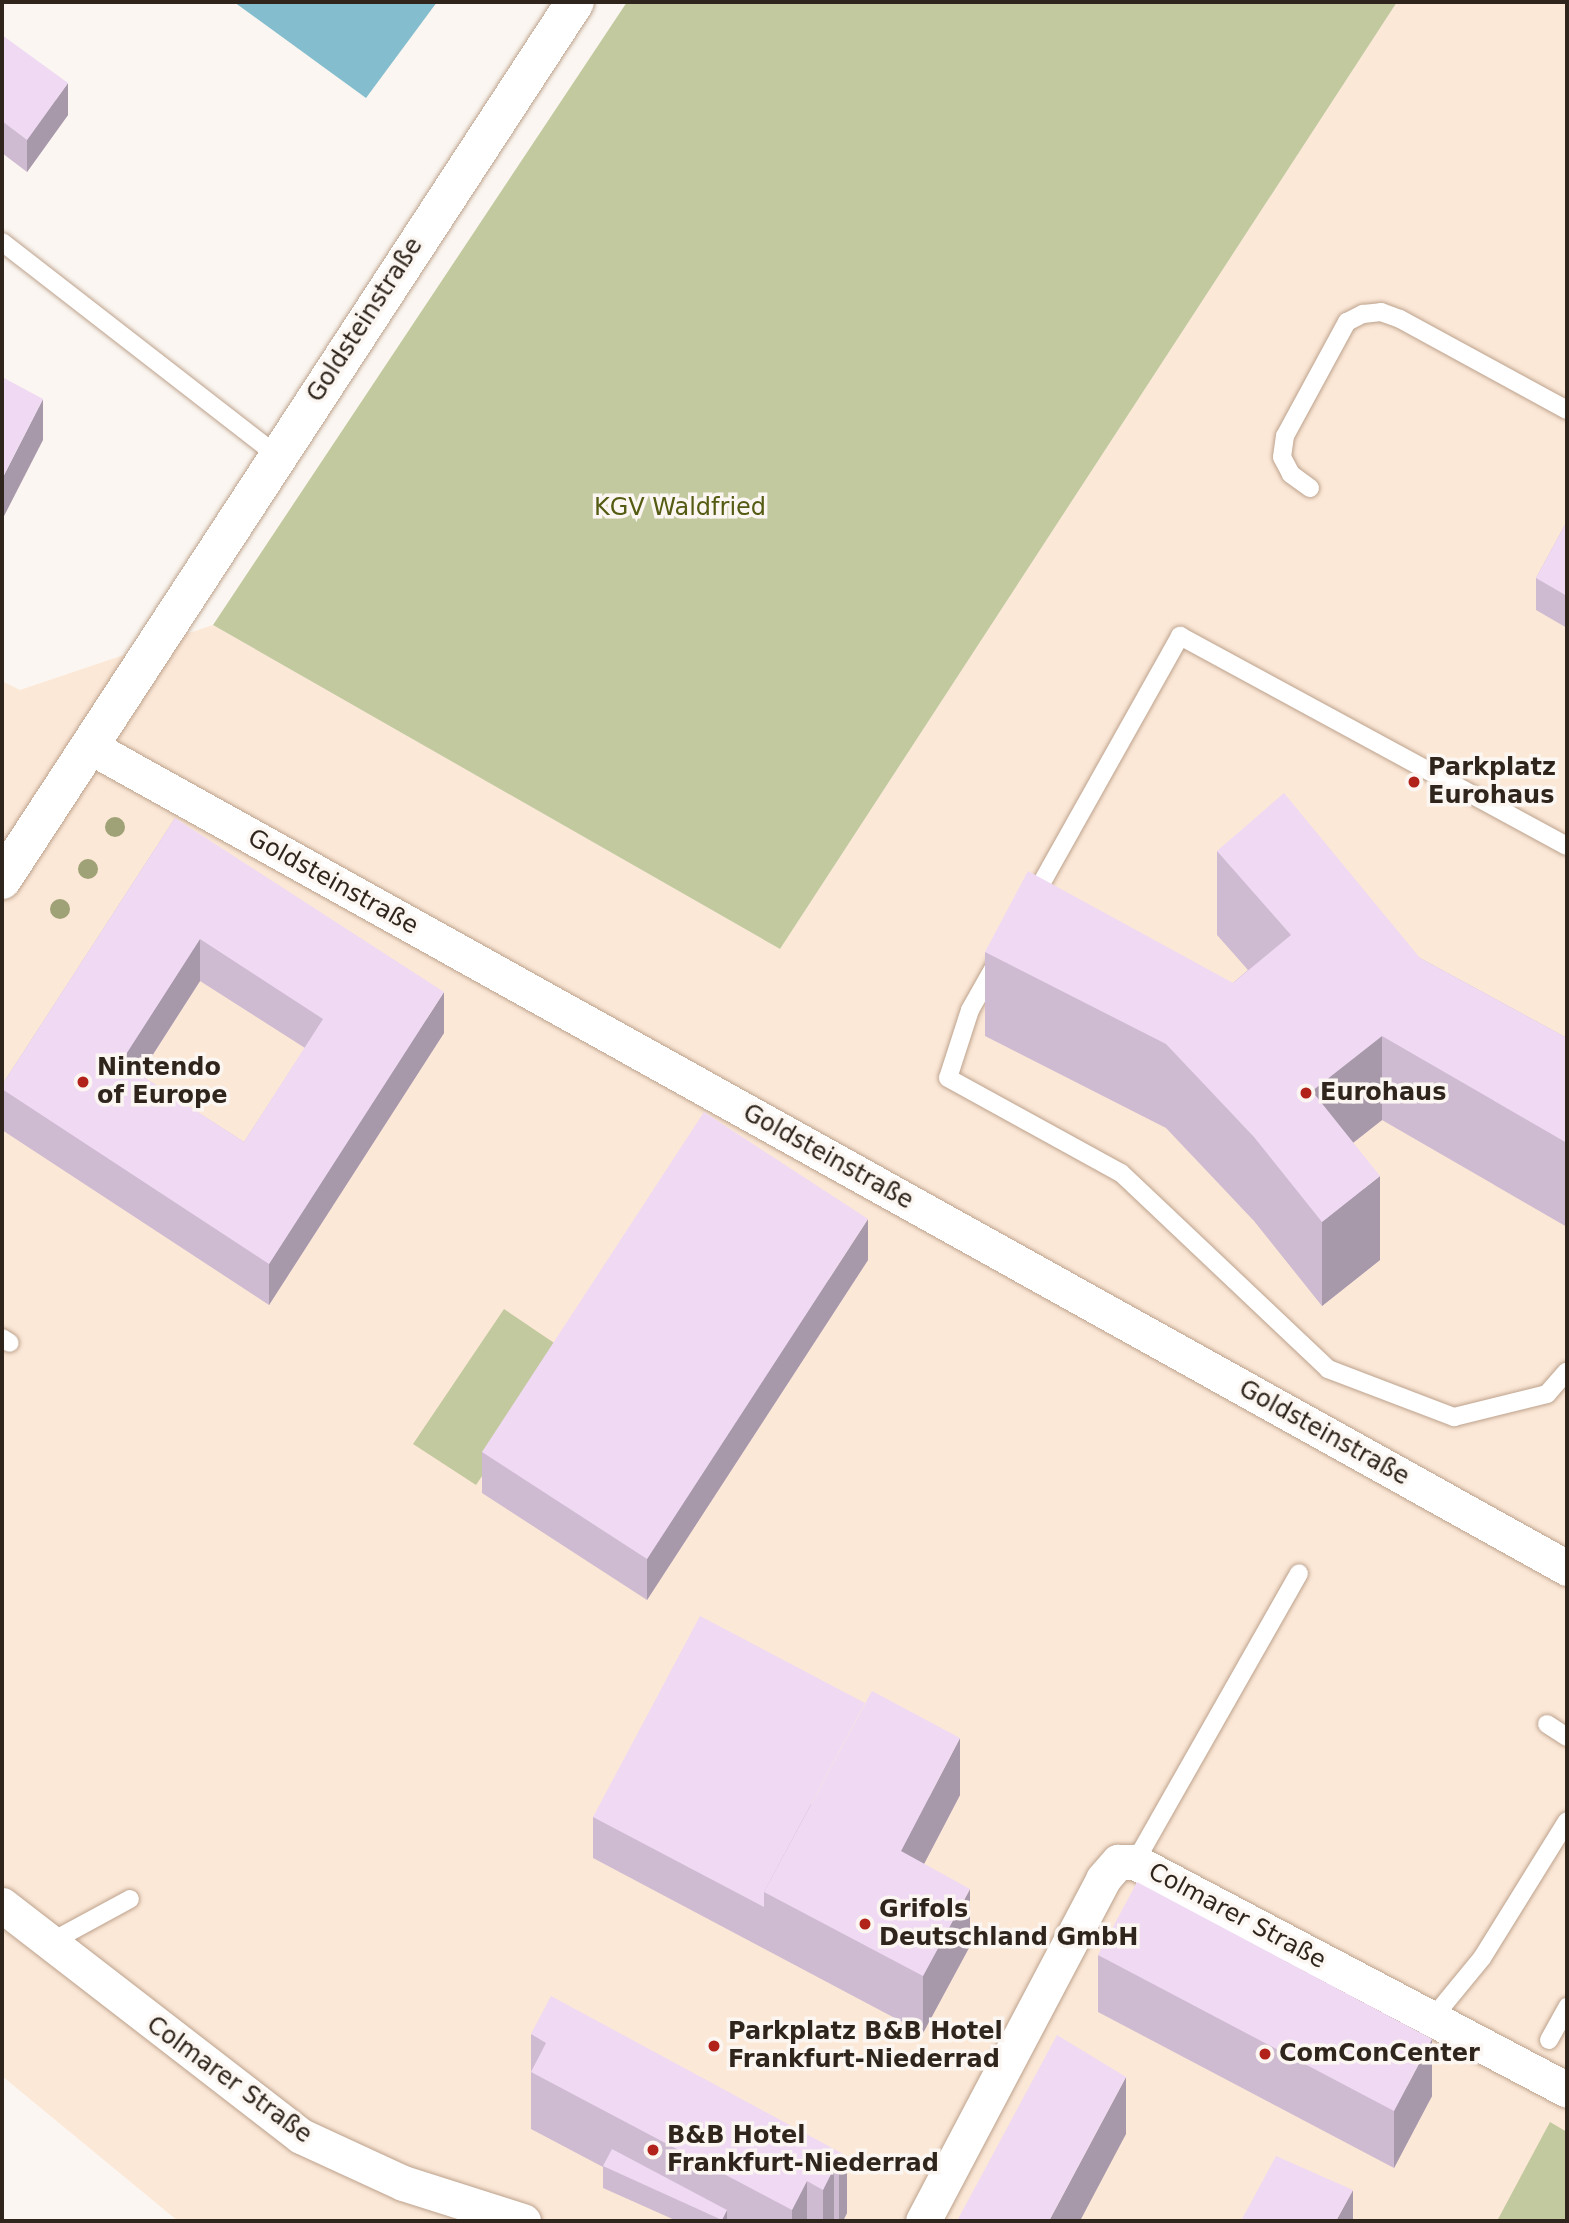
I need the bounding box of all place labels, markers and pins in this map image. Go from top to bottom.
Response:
place label: Parkplatz Eurohaus [1428,754,1556,810]
marker: Parkplatz Eurohaus [1406,774,1422,790]
place label: Nintendo of Europe [97,1054,228,1110]
marker: Nintendo of Europe [75,1074,91,1090]
place label: Eurohaus [1320,1079,1446,1107]
marker: Eurohaus [1298,1085,1314,1101]
place label: Grifols Deutschland GmbH [879,1896,1138,1952]
marker: Grifols Deutschland GmbH [857,1916,873,1932]
place label: Parkplatz B&B Hotel Frankfurt-Niederrad [728,2018,1003,2074]
marker: Parkplatz B&B Hotel Frankfurt-Niederrad [706,2038,722,2054]
place label: ComConCenter [1279,2040,1480,2068]
marker: ComConCenter [1257,2046,1273,2062]
place label: B&B Hotel Frankfurt-Niederrad [667,2122,939,2178]
marker: B&B Hotel Frankfurt-Niederrad [645,2142,661,2158]

